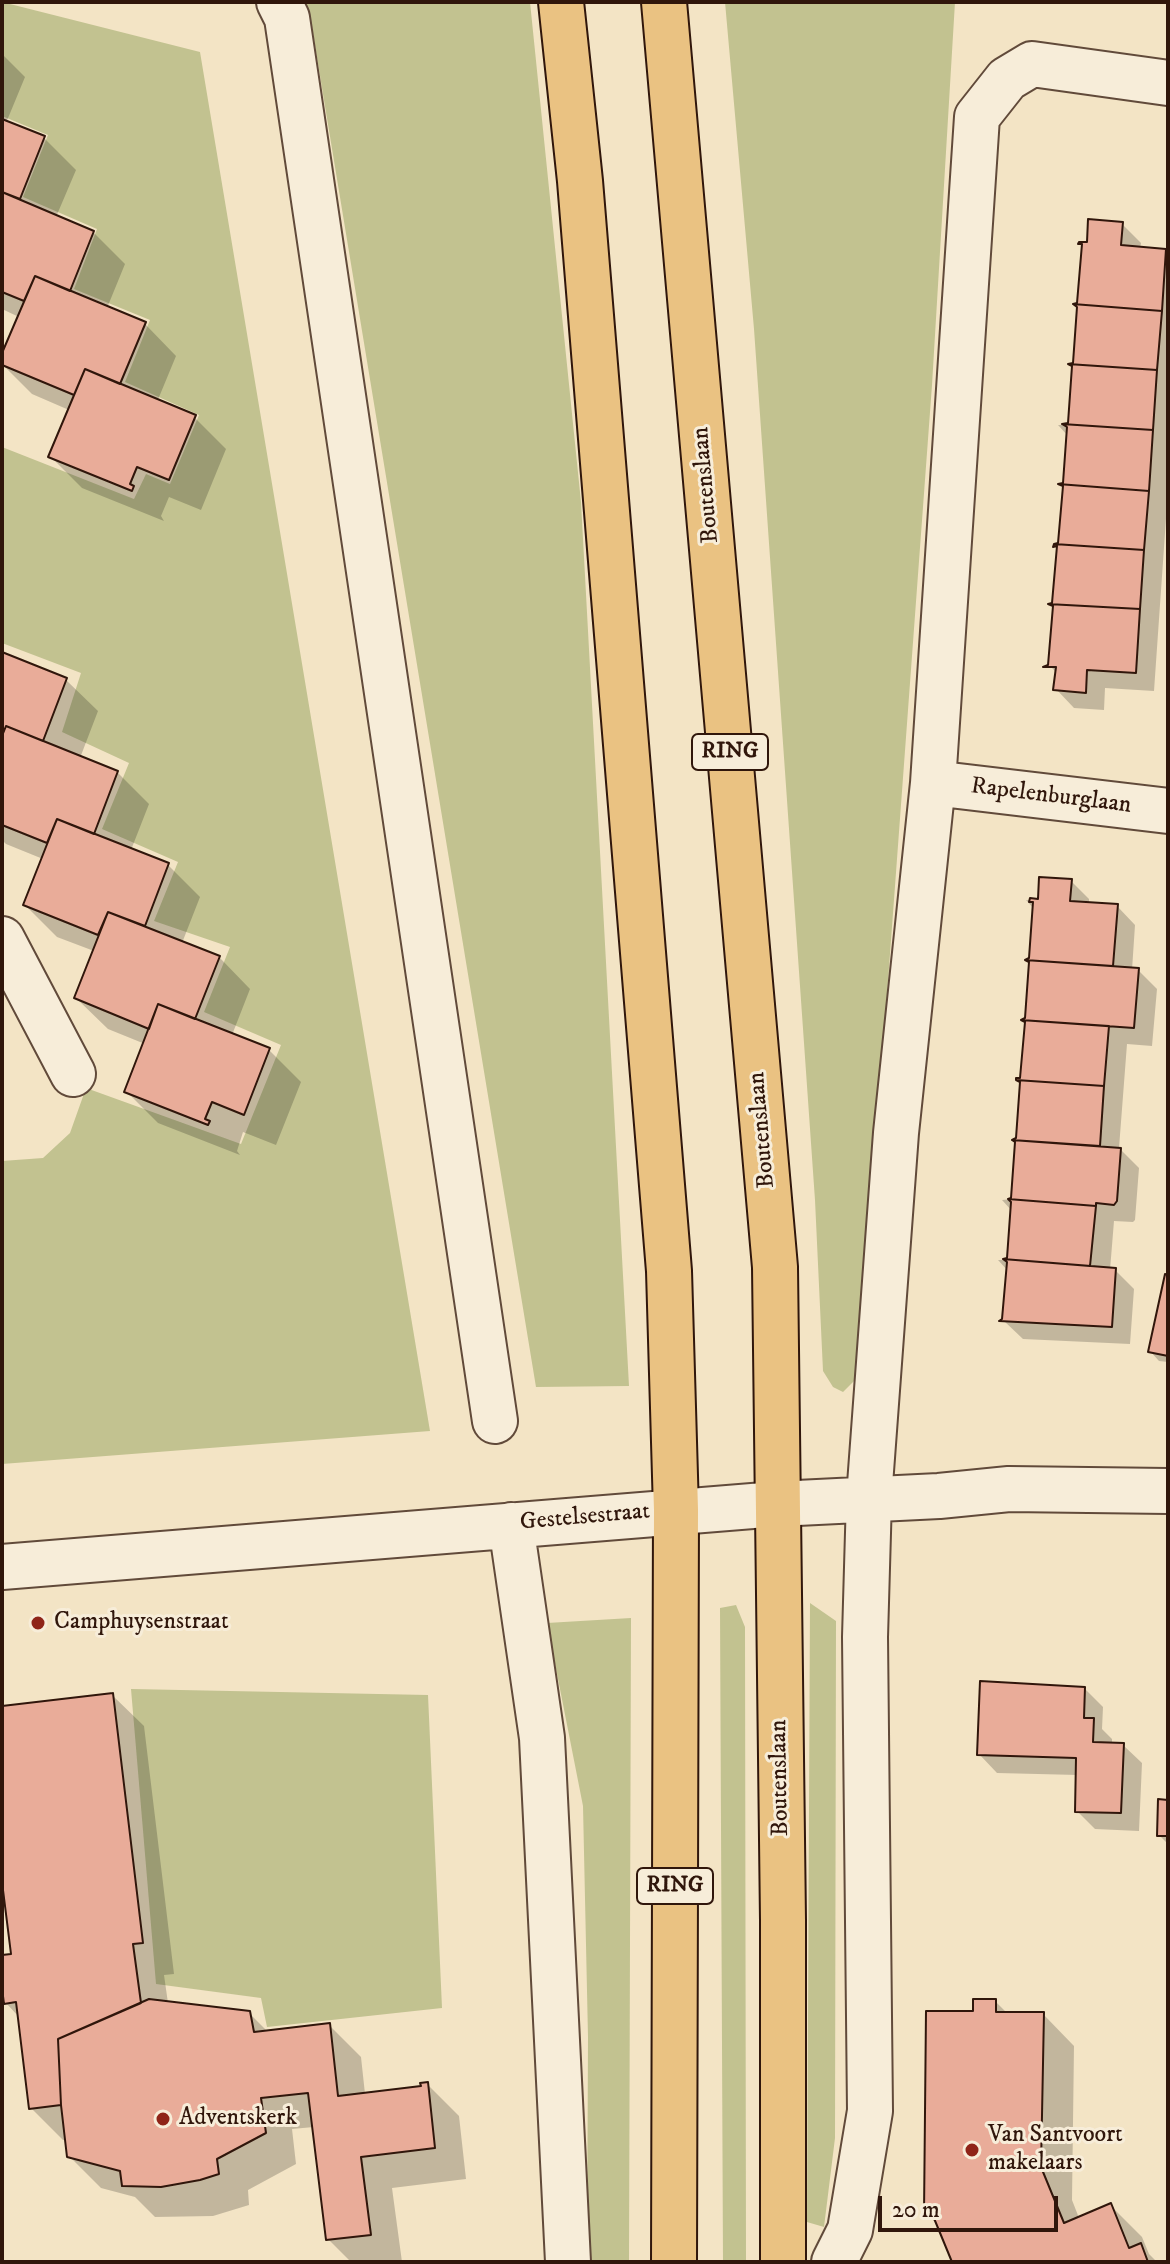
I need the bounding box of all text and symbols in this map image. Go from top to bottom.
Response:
street label: Boutenslaan [688,426,726,544]
road number: RING [692,734,768,770]
street label: Rapelenburglaan [969,773,1133,821]
street label: Boutenslaan [744,1071,782,1189]
street label: Gestelsestraat [519,1498,651,1538]
place label: Camphuysenstraat [54,1609,229,1637]
marker: Camphuysenstraat [29,1614,47,1632]
street label: Boutenslaan [766,1719,796,1837]
road number: RING [637,1868,713,1904]
place label: Adventskerk [179,2105,297,2133]
marker: Adventskerk [154,2110,172,2128]
place label: Van Santvoort makelaars [988,2122,1123,2178]
marker: Van Santvoort makelaars [963,2141,981,2159]
scale bar [882,2180,1062,2230]
text: 20 m [892,2195,940,2225]

